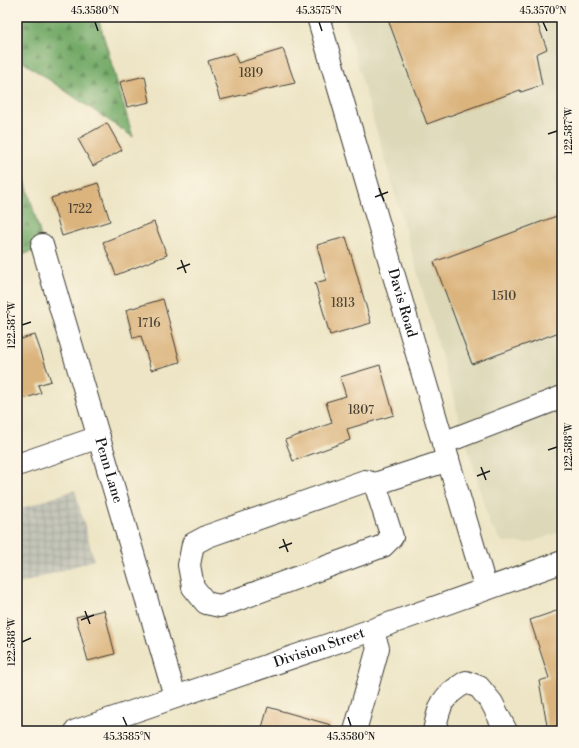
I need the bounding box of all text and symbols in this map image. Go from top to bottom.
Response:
text: 45.3580°N [71,5,120,17]
text: 45.3575°N [296,5,342,17]
text: 45.3570°N [520,5,567,17]
house number: 1819 [239,66,263,81]
text: 122.587°W [563,106,575,155]
house number: 1722 [68,202,92,217]
street label: Davis Road [383,266,421,340]
house number: 1510 [492,289,516,304]
house number: 1813 [331,296,355,311]
text: 122.587°W [6,300,18,349]
house number: 1716 [137,316,161,331]
house number: 1807 [348,403,374,418]
text: 122.588°W [563,422,575,471]
street label: Penn Lane [90,436,127,505]
text: 122.588°W [6,617,18,666]
street label: Division Street [271,624,367,672]
text: 45.3585°N [103,731,151,743]
text: 45.3580°N [327,731,376,743]

